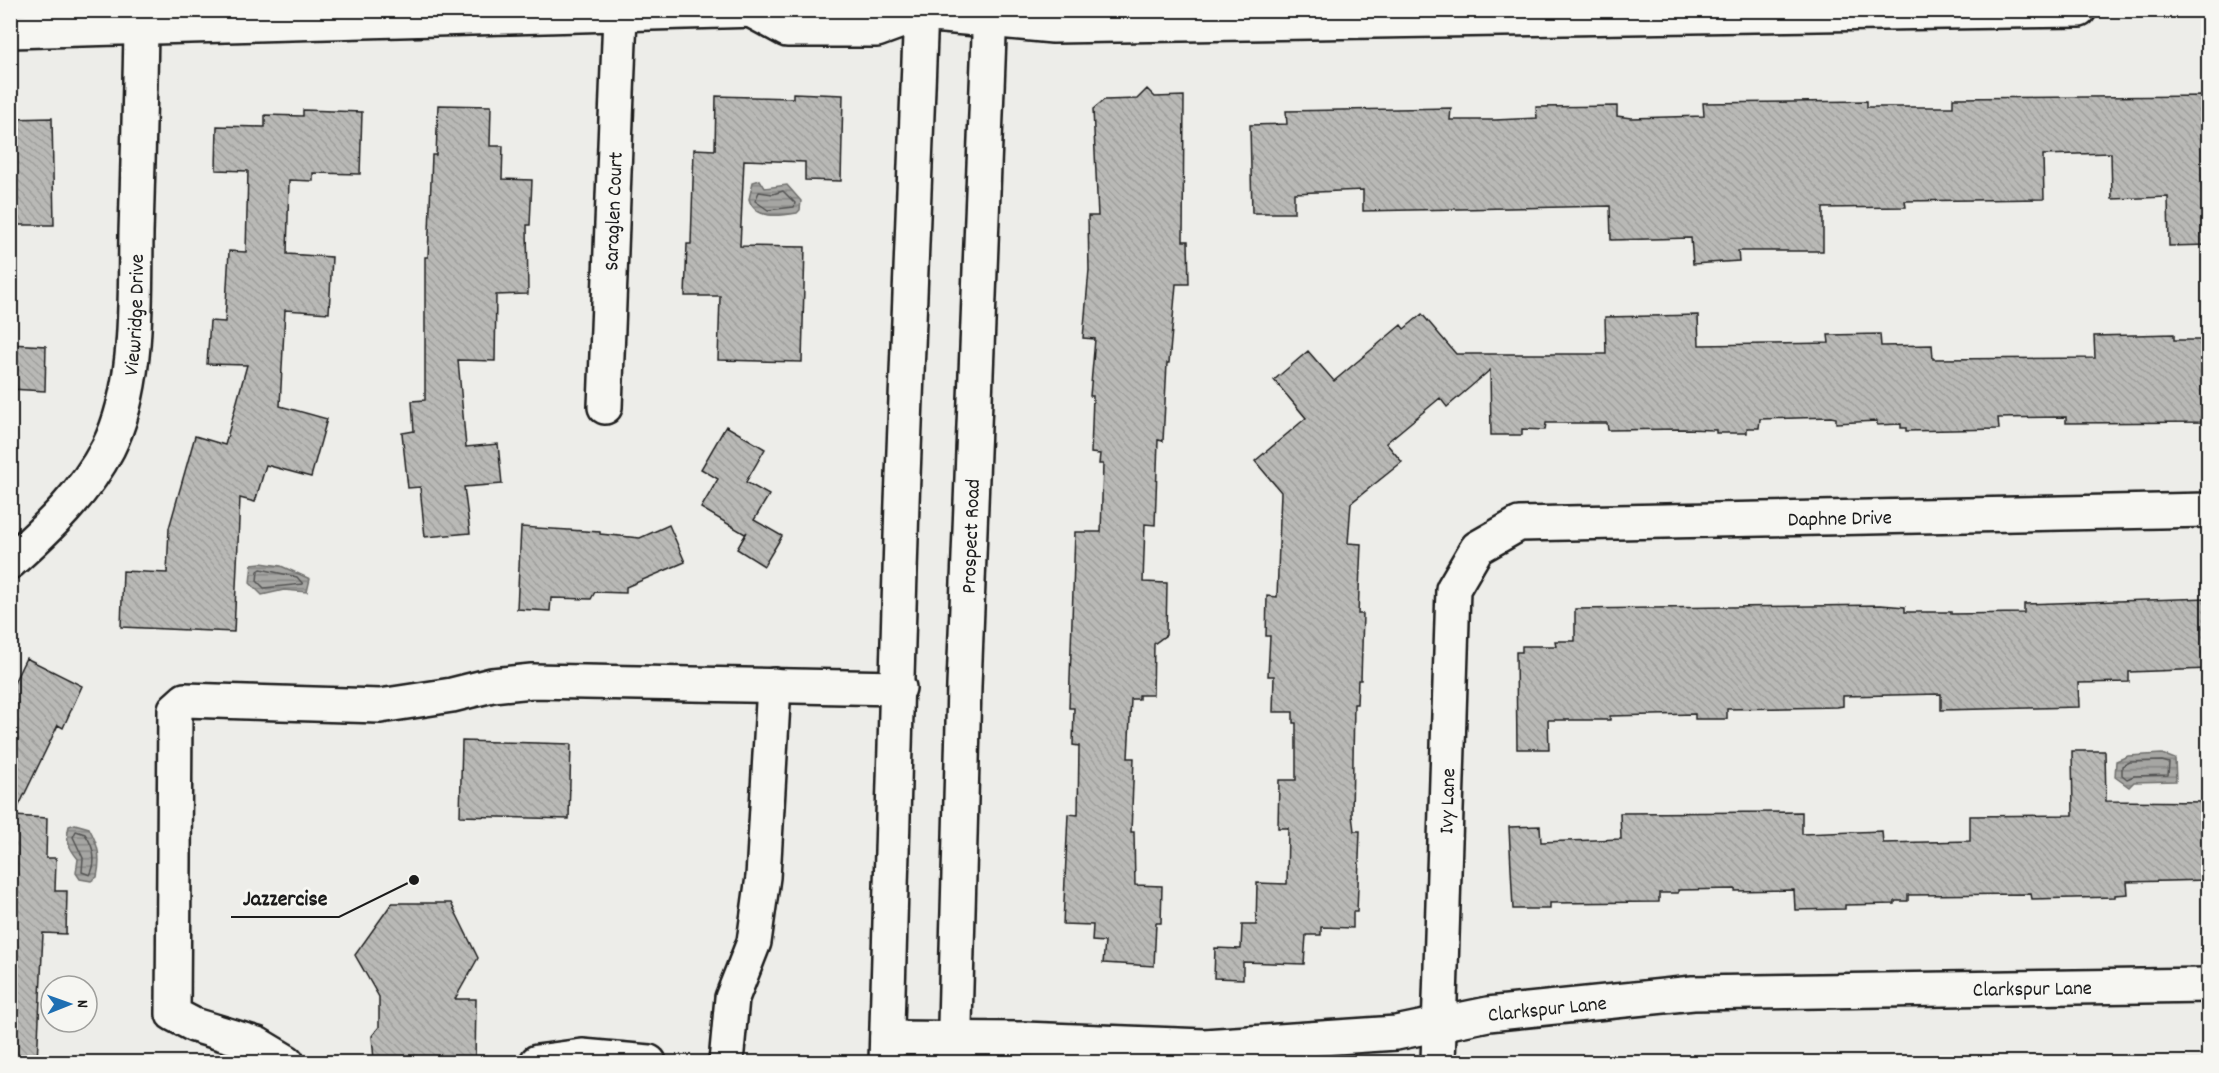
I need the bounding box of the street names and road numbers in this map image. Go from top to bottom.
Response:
street label: Saraglen Court [598,151,633,271]
street label: Viewridge Drive [118,254,154,378]
street label: Prospect Road [956,478,990,594]
street label: Daphne Drive [1787,504,1892,537]
street label: Ivy Lane [1433,768,1465,835]
street label: Clarkspur Lane [1973,975,2092,1007]
street label: Clarkspur Lane [1487,990,1608,1032]

